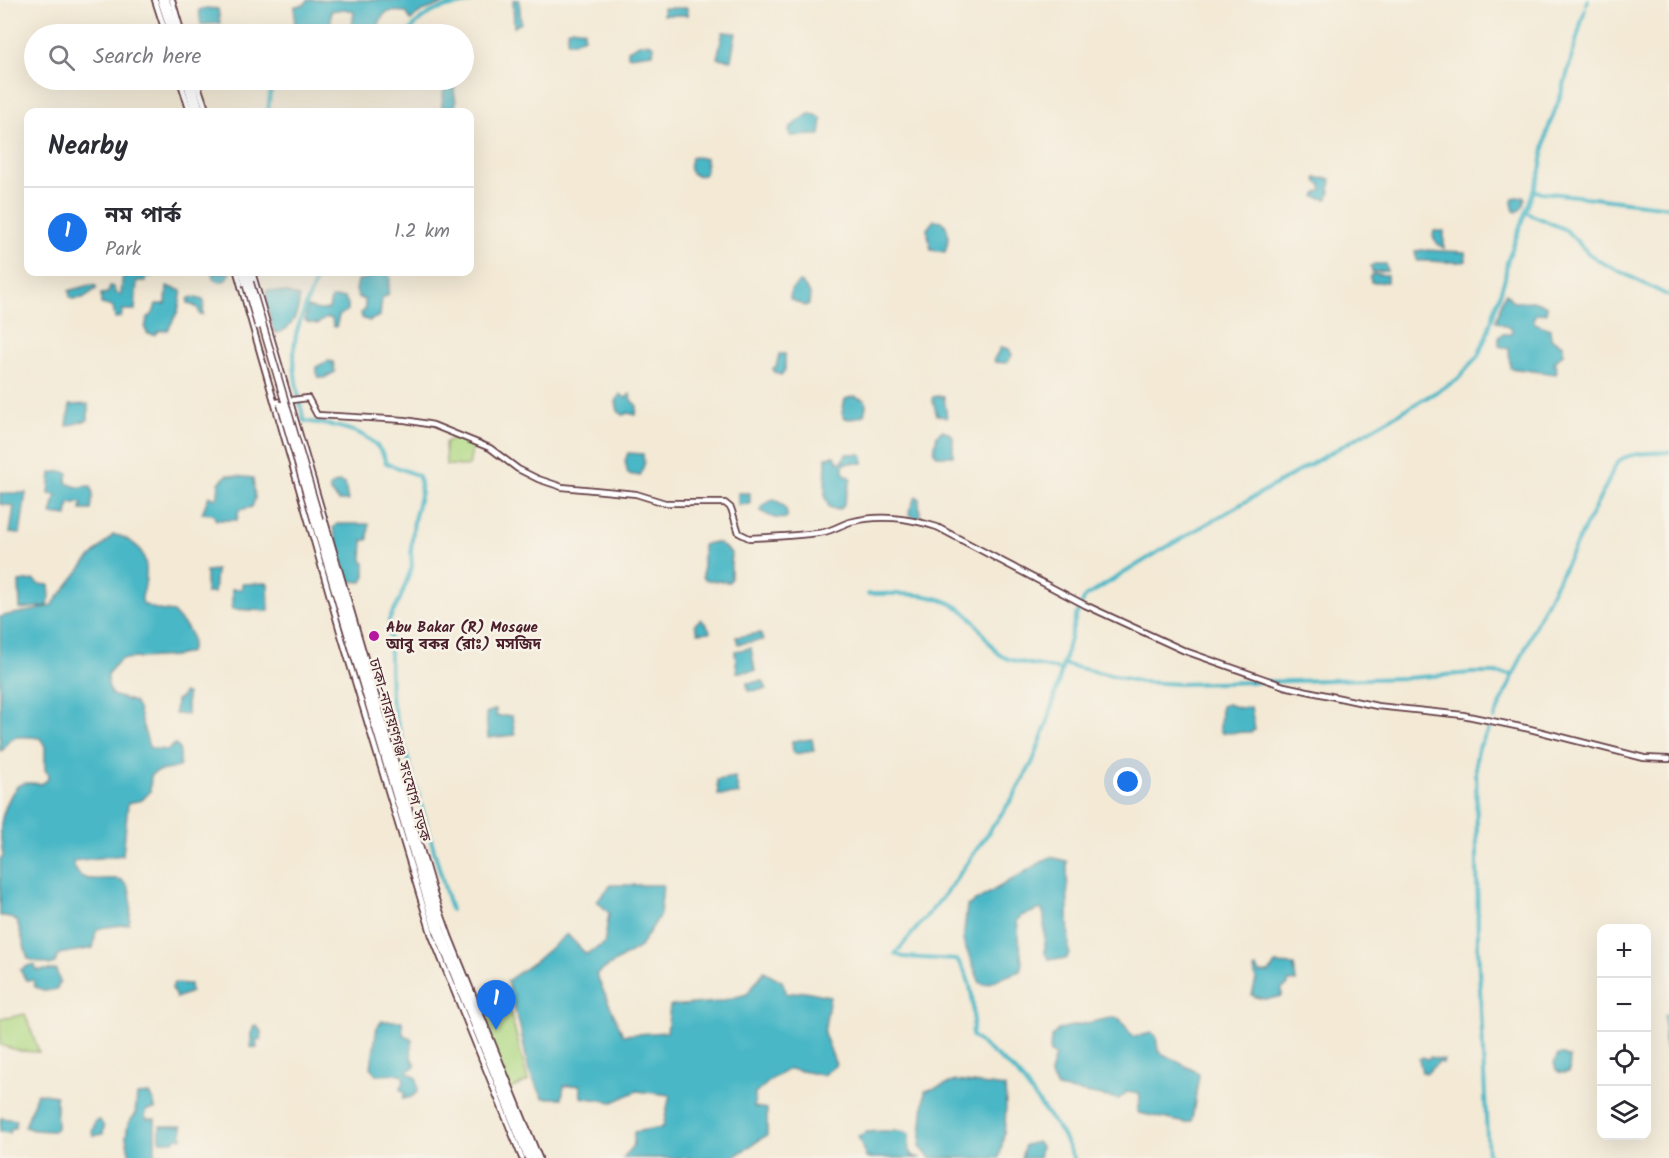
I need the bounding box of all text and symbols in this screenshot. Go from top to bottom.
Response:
search box [24,24,474,90]
text: Search here [93,40,201,75]
icon: search [45,41,78,74]
text: Nearby [48,126,128,168]
text: নম পার্ক [105,199,181,234]
text: 1 [64,216,71,248]
text: 1.2 km [394,216,450,248]
text: Park [105,234,141,266]
place label: Abu Bakar (R) Mosque আবু বকর (রাঃ) মসজিদ [385,616,542,657]
marker: Abu Bakar (R) Mosque আবু বকর (রাঃ) মসজিদ [367,629,381,643]
street label: ঢাকা-নারায়ণগঞ্জ সংযোগ সড়ক [361,655,437,846]
your location [1113,767,1142,796]
map controls [1597,924,1651,1140]
button: + [1597,924,1651,978]
button: − [1597,978,1651,1032]
pin: 1 [476,980,516,1030]
button: locate [1597,1032,1651,1086]
button: layers [1597,1086,1651,1140]

